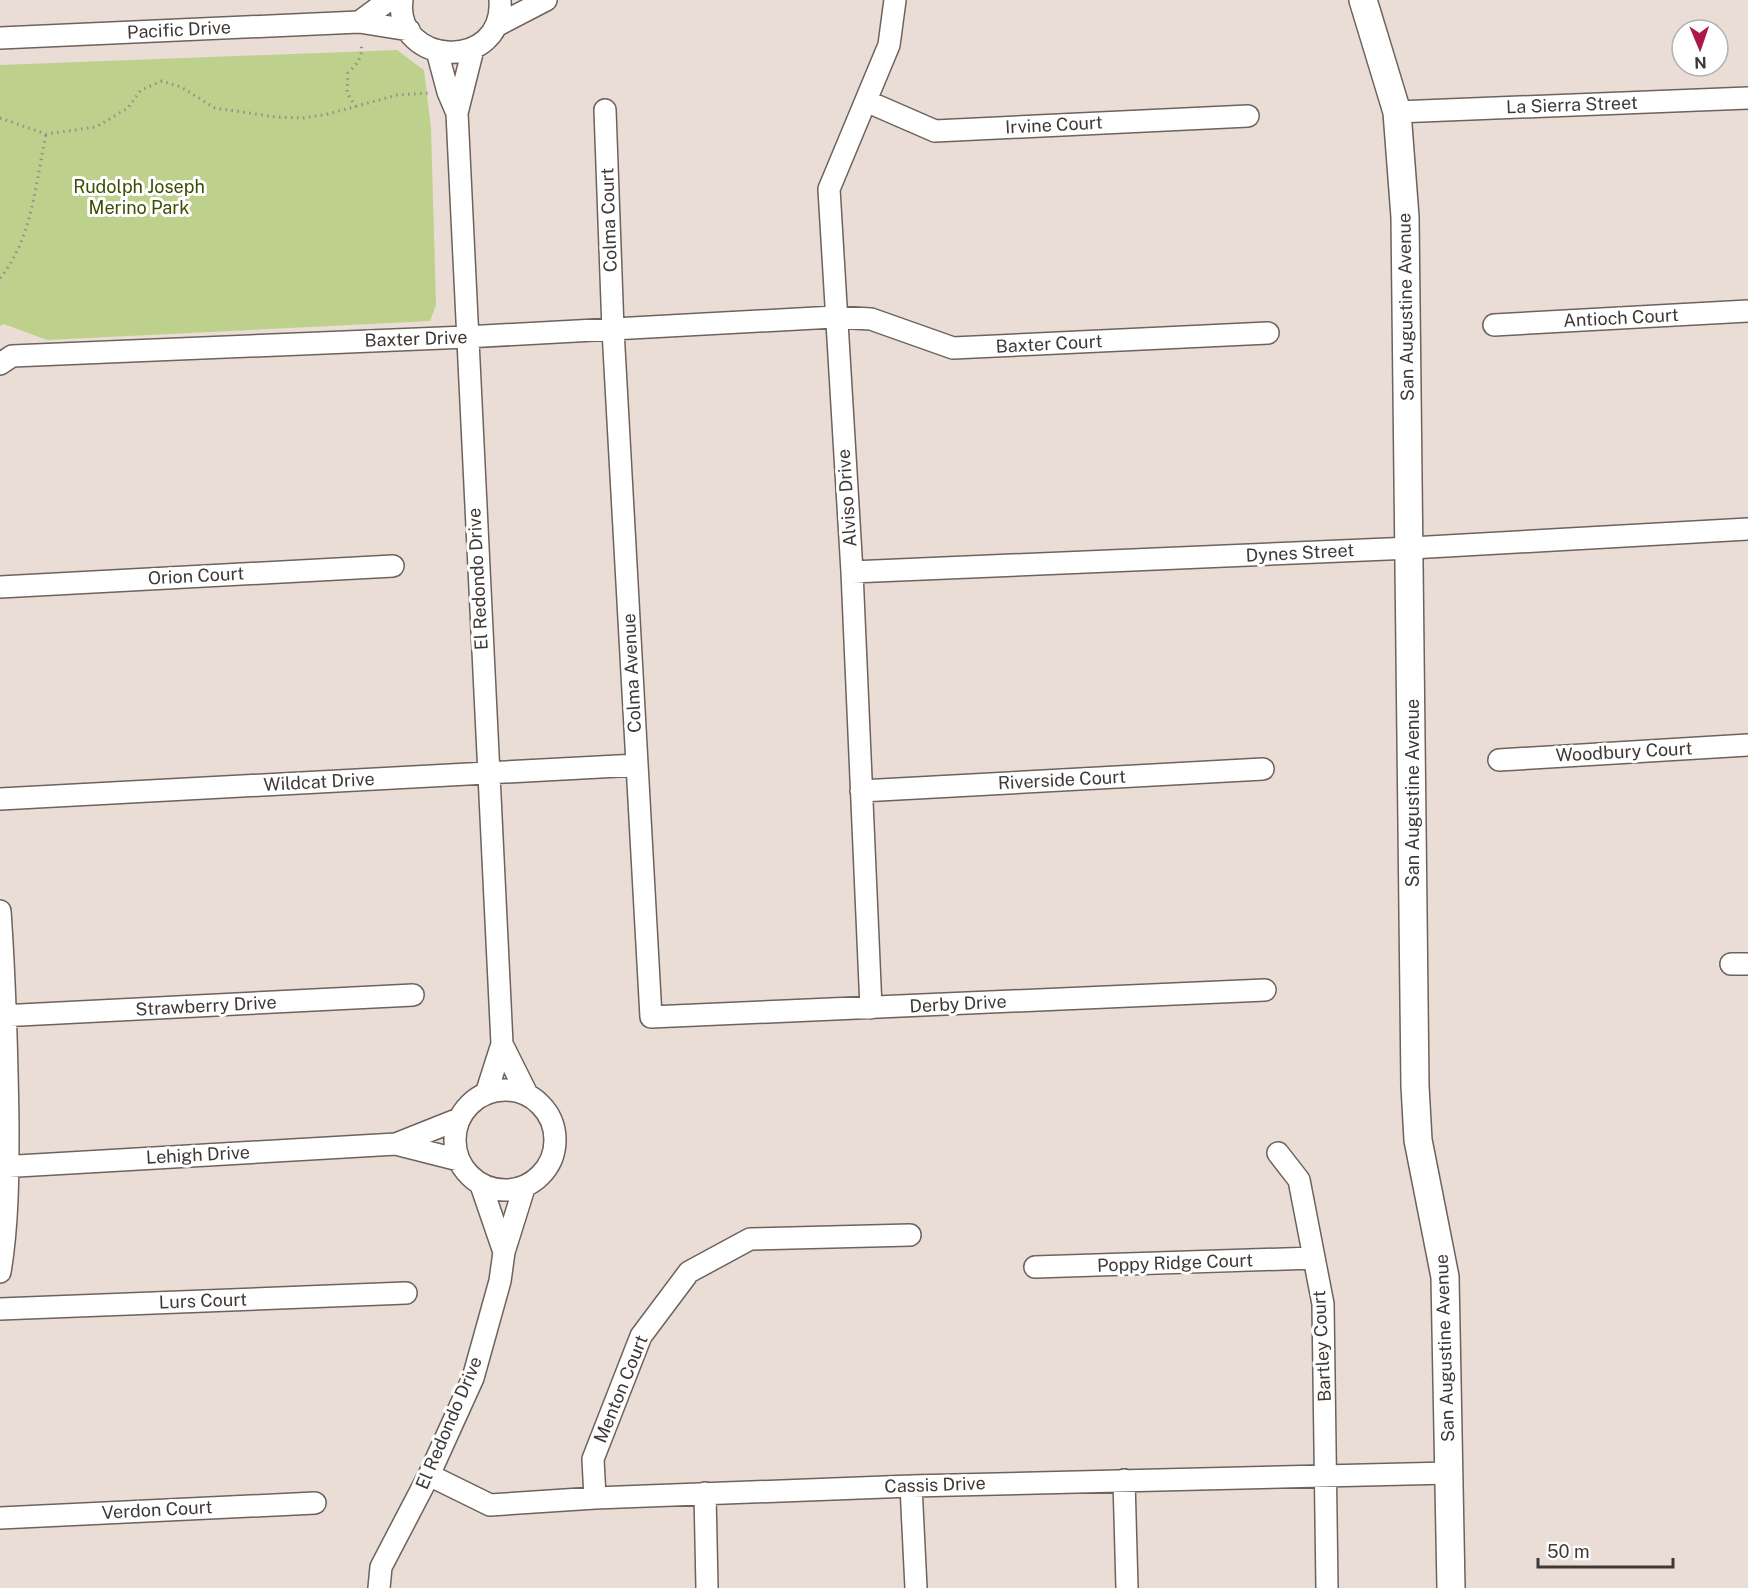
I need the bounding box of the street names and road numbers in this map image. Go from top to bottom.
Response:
street label: Pacific Drive [126,16,231,43]
street label: La Sierra Street [1506,92,1638,117]
street label: Irvine Court [1005,111,1103,138]
street label: Colma Court [596,167,621,273]
street label: San Augustine Avenue [1393,213,1418,401]
street label: Antioch Court [1563,304,1679,331]
street label: Baxter Drive [364,326,468,351]
street label: Baxter Court [995,330,1103,357]
street label: Alviso Drive [833,448,860,548]
street label: El Redondo Drive [463,507,492,651]
street label: Dynes Street [1245,539,1355,566]
street label: Orion Court [147,562,245,589]
street label: Colma Avenue [618,613,645,733]
street label: San Augustine Avenue [1402,699,1423,887]
street label: Woodbury Court [1555,737,1693,766]
street label: Riverside Court [997,766,1127,793]
street label: Wildcat Drive [263,768,375,795]
street label: Derby Drive [909,990,1007,1017]
street label: Strawberry Drive [135,991,277,1020]
street label: Lehigh Drive [145,1141,250,1168]
street label: Poppy Ridge Court [1097,1249,1253,1276]
street label: San Augustine Avenue [1431,1254,1458,1442]
street label: Lurs Court [159,1288,247,1313]
street label: Bartley Court [1308,1290,1335,1402]
street label: Menton Court [589,1332,652,1446]
street label: El Redondo Drive [411,1353,486,1492]
street label: Cassis Drive [884,1472,986,1497]
street label: Verdon Court [101,1496,213,1523]

